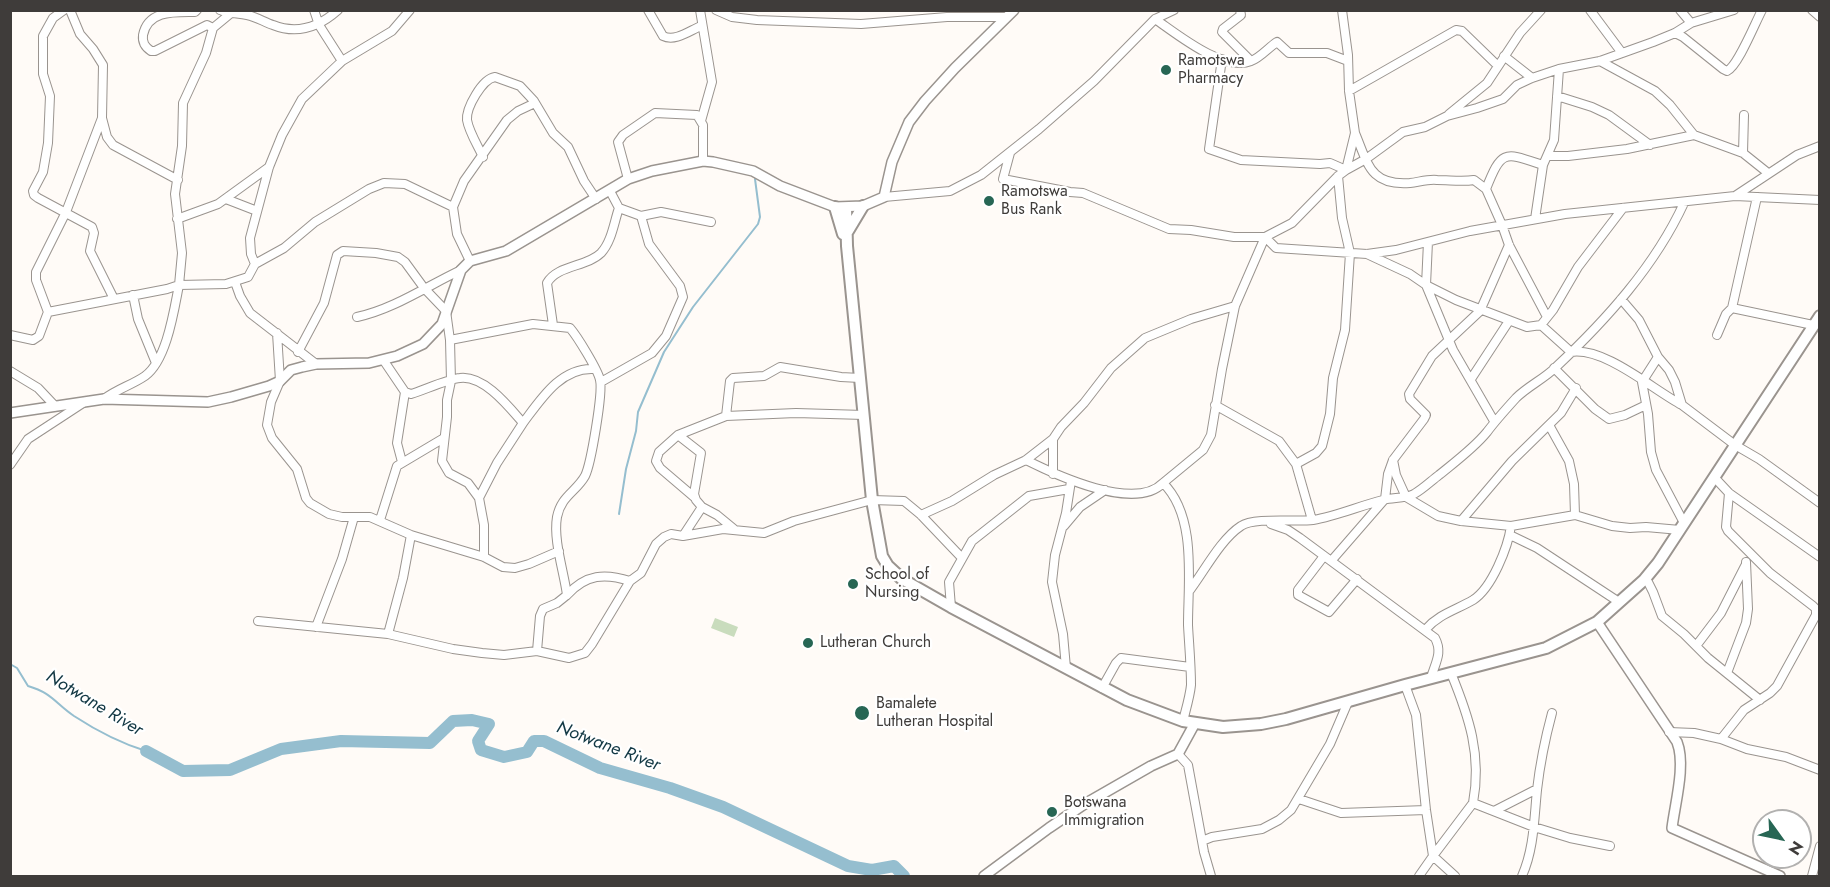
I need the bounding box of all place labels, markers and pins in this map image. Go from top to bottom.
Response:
place label: Ramotswa Pharmacy [1178,51,1245,89]
marker: Ramotswa Pharmacy [1159,63,1173,77]
place label: Ramotswa Bus Rank [1001,182,1068,220]
marker: Ramotswa Bus Rank [982,194,996,208]
place label: School of Nursing [865,565,929,603]
marker: School of Nursing [846,577,860,591]
place label: Lutheran Church [820,633,931,653]
marker: Lutheran Church [801,636,815,650]
place label: Bamalete Lutheran Hospital [876,694,993,732]
marker: Bamalete Lutheran Hospital [853,704,871,722]
place label: Botswana Immigration [1064,793,1144,831]
marker: Botswana Immigration [1045,805,1059,819]

